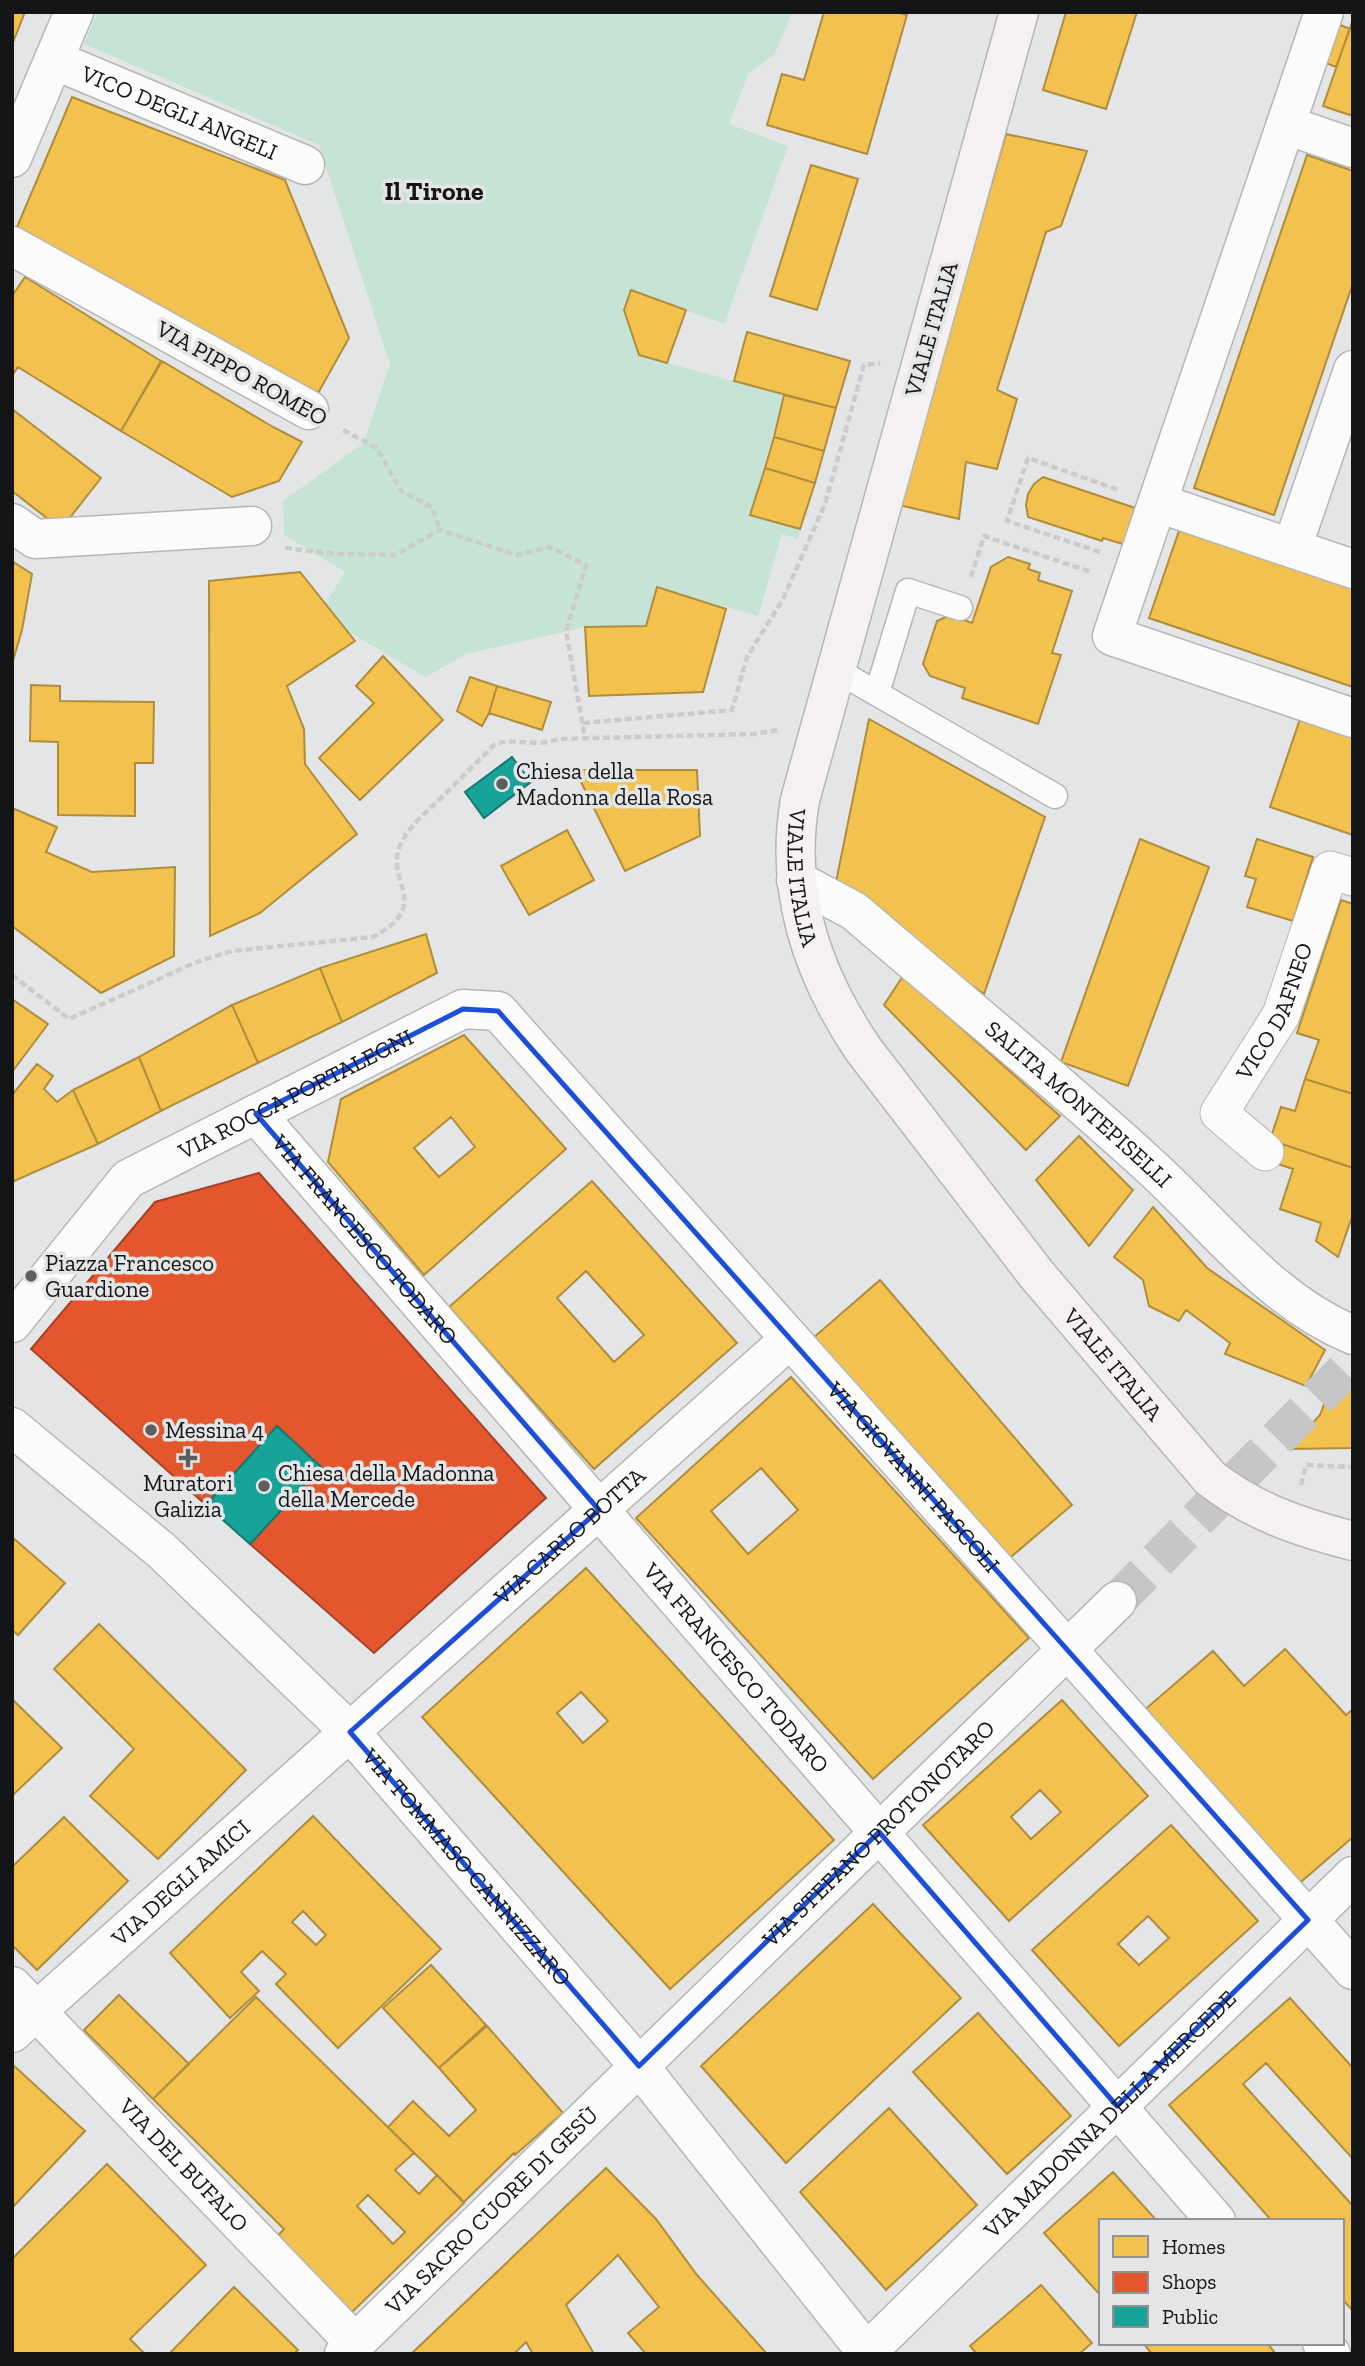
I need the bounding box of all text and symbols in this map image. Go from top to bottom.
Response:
street label: VICO DEGLI ANGELI [76,59,282,166]
district label: Il Tirone [384,175,484,207]
street label: VIALE ITALIA [898,257,964,400]
street label: VIA PIPPO ROMEO [151,314,333,432]
place label: Chiesa della Madonna della Rosa [516,757,713,811]
marker: Chiesa della Madonna della Rosa [494,776,510,792]
street label: VIALE ITALIA [781,806,825,951]
street label: VICO DAFNEO [1229,939,1318,1086]
street label: SALITA MONTEPISELLI [980,1015,1178,1193]
street label: VIA ROCCA PORTALEGNI [173,1023,418,1166]
street label: VIA FRANCESCO TODARO [265,1128,464,1350]
place label: Piazza Francesco Guardione [45,1249,214,1303]
marker: Piazza Francesco Guardione [23,1268,39,1284]
street label: VIALE ITALIA [1057,1302,1169,1427]
street label: VIA GIOVANNI PASCOLI [820,1375,1006,1578]
place label: Messina 4 [165,1416,264,1444]
marker: Messina 4 [143,1422,159,1438]
marker: Muratori Galizia [180,1450,196,1466]
place label: Chiesa della Madonna della Mercede [278,1459,494,1513]
street label: VIA CARLO BOTTA [487,1460,652,1611]
place label: Muratori Galizia [143,1469,233,1523]
marker: Chiesa della Madonna della Mercede [256,1478,272,1494]
street label: VIA FRANCESCO TODARO [637,1556,835,1779]
street label: VIA STEFANO PROTONOTARO [756,1714,1000,1954]
street label: VIA TOMMASO CANNIZZARO [356,1742,577,1991]
street label: VIA DEGLI AMICI [105,1813,256,1952]
street label: VIA MADONNA DELLA MERCEDE [977,1984,1242,2245]
street label: VIA DEL BUFALO [113,2091,254,2238]
street label: VIA SACRO CUORE DI GESÙ [379,2100,604,2321]
legend [1099,2219,1344,2345]
text: Homes [1162,2234,1225,2259]
text: Shops [1162,2269,1216,2294]
text: Public [1162,2304,1218,2329]

